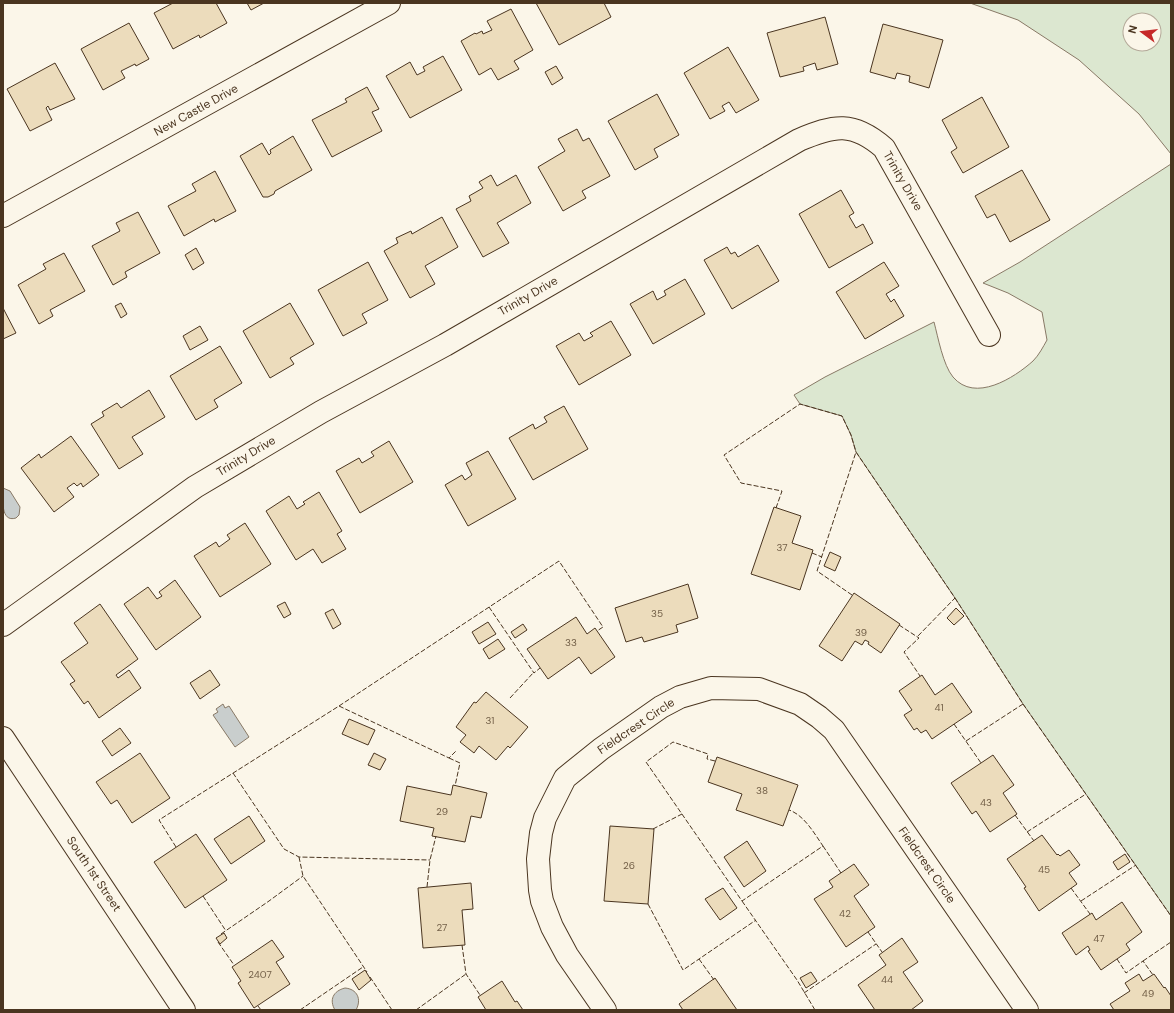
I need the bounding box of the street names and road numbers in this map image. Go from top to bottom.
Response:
street label: New Castle Drive [151,80,241,140]
street label: Trinity Drive [880,148,927,214]
street label: Trinity Drive [495,272,561,319]
street label: Trinity Drive [214,432,279,480]
street label: Fieldcrest Circle [594,694,678,758]
street label: Fieldcrest Circle [895,824,959,907]
street label: South 1st Street [63,833,125,915]

